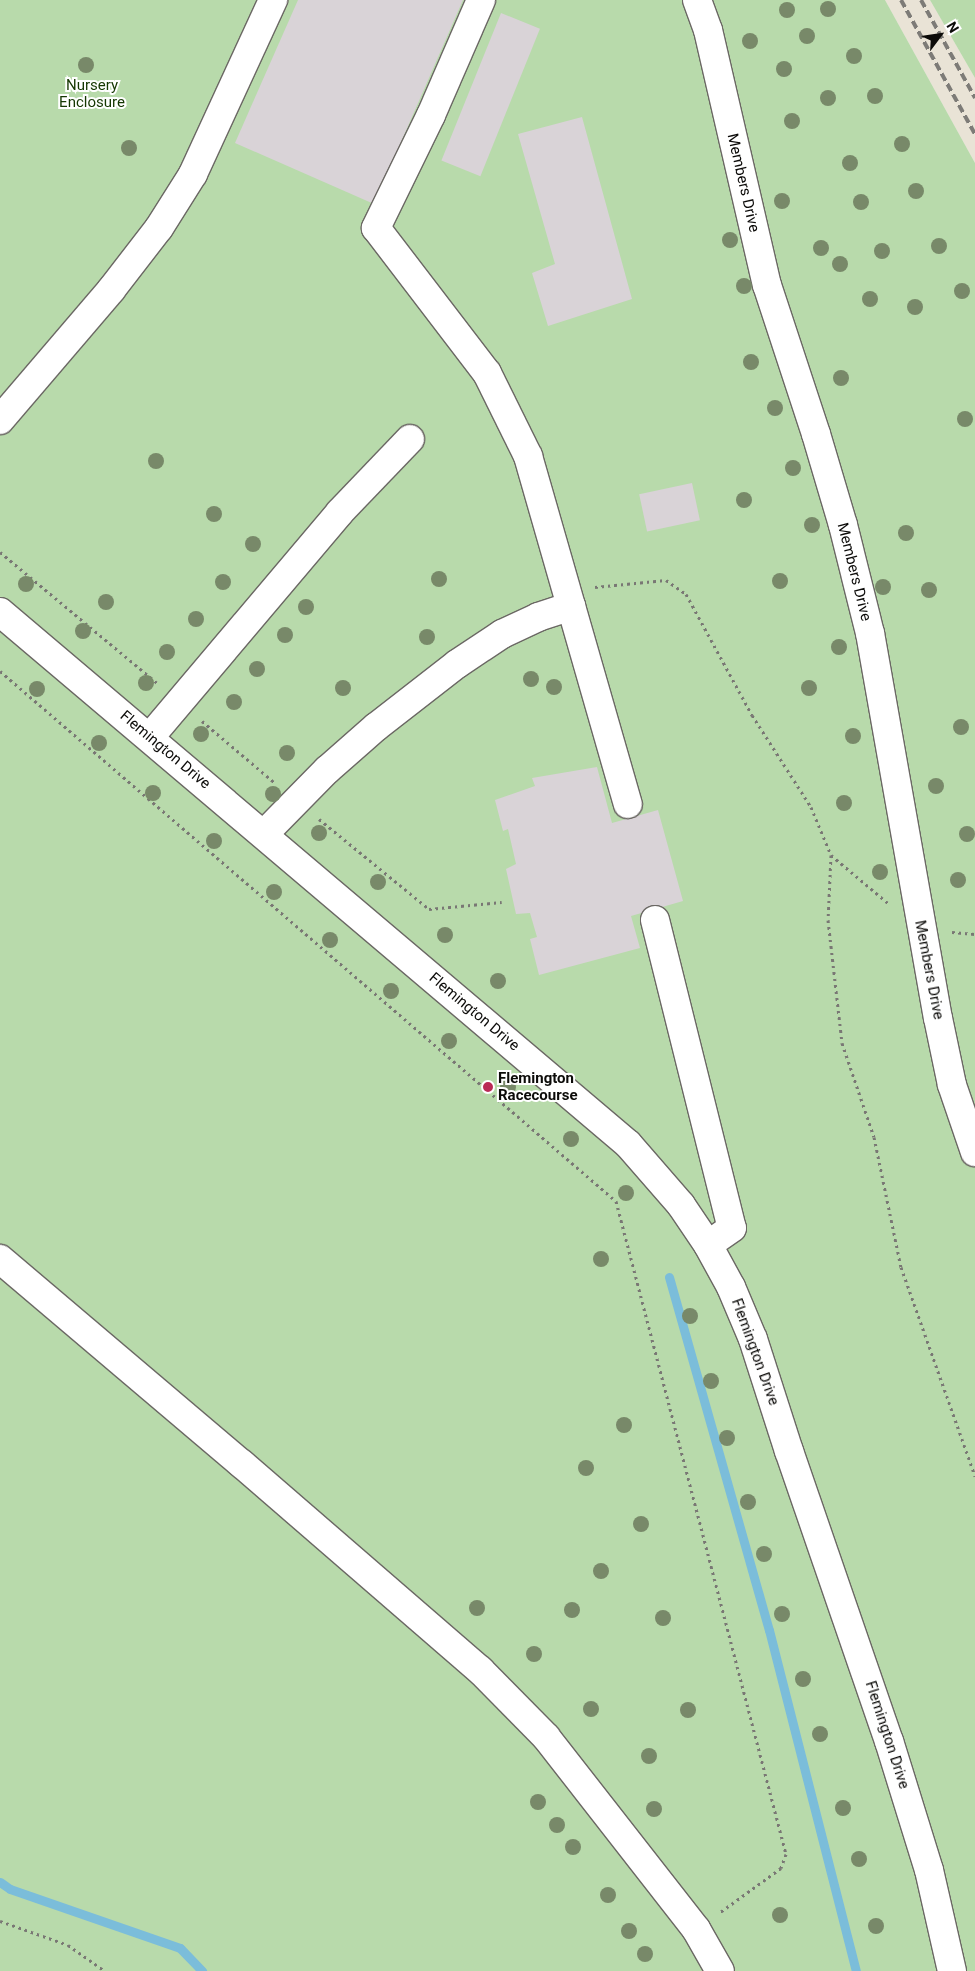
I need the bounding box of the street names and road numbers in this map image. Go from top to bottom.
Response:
street label: Members Drive [723,132,763,234]
street label: Members Drive [833,521,875,623]
street label: Flemington Drive [116,707,214,793]
street label: Members Drive [911,919,947,1021]
street label: Flemington Drive [425,969,523,1055]
street label: Flemington Drive [727,1296,783,1408]
street label: Flemington Drive [861,1679,913,1791]

